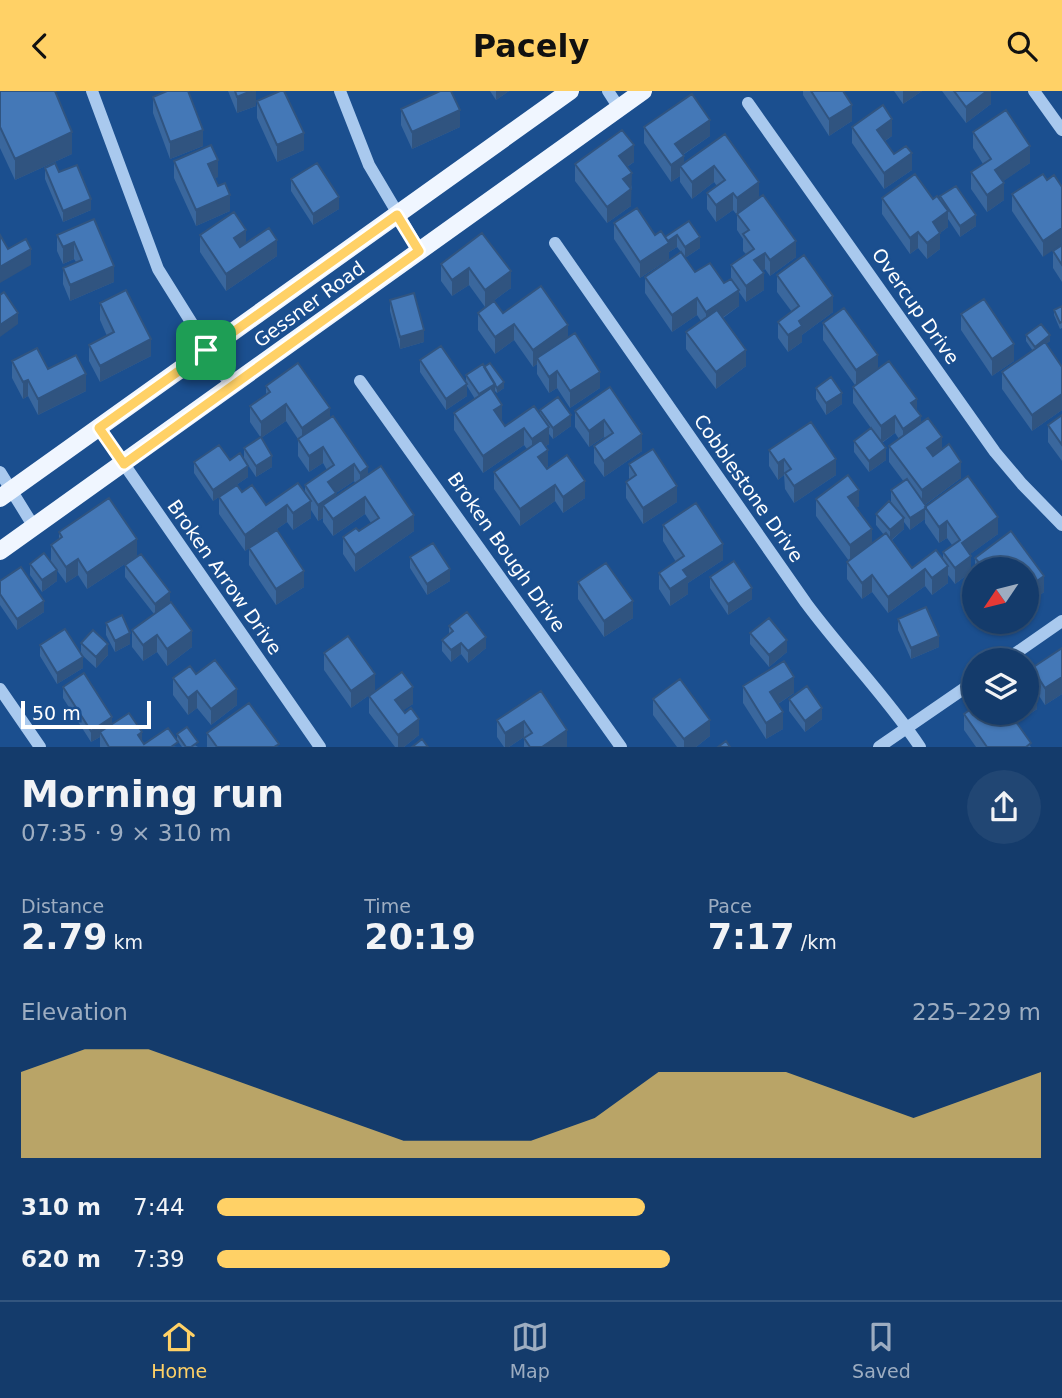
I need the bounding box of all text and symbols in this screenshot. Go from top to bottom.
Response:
icon: back [21,27,59,65]
text: Pacely [473,27,589,65]
icon: search [1003,27,1041,65]
street label: Overcup Drive [868,244,964,368]
street label: Gessner Road [249,256,369,352]
pin [176,320,236,380]
icon: arrive [187,331,225,369]
street label: Cobblestone Drive [690,410,808,566]
street label: Broken Bough Drive [444,468,570,636]
street label: Broken Arrow Drive [163,495,287,659]
north arrow [962,557,1040,633]
map controls [962,557,1039,725]
button: layers [962,648,1039,725]
scale bar [21,698,150,730]
text: 50 m [32,702,81,724]
button: share [967,770,1041,844]
text: Morning run [21,772,284,816]
text: 07:35 · 9 × 310 m [21,820,231,846]
text: Distance [21,895,104,917]
text: Time [364,895,411,917]
text: Pace [708,895,752,917]
text: 2.79 [21,917,107,957]
text: 20:19 [364,917,476,957]
text: 7:17 [708,917,795,957]
text: km [107,931,143,953]
text: /km [795,931,837,953]
text: Elevation [21,999,128,1025]
text: 225–229 m [912,999,1041,1025]
text: 310 m [21,1194,101,1220]
text: 7:44 [133,1194,185,1220]
text: 620 m [21,1246,101,1272]
text: 7:39 [133,1246,185,1272]
tab: Home [151,1318,207,1382]
tab: Map [510,1318,550,1382]
tab: Saved [852,1318,911,1382]

